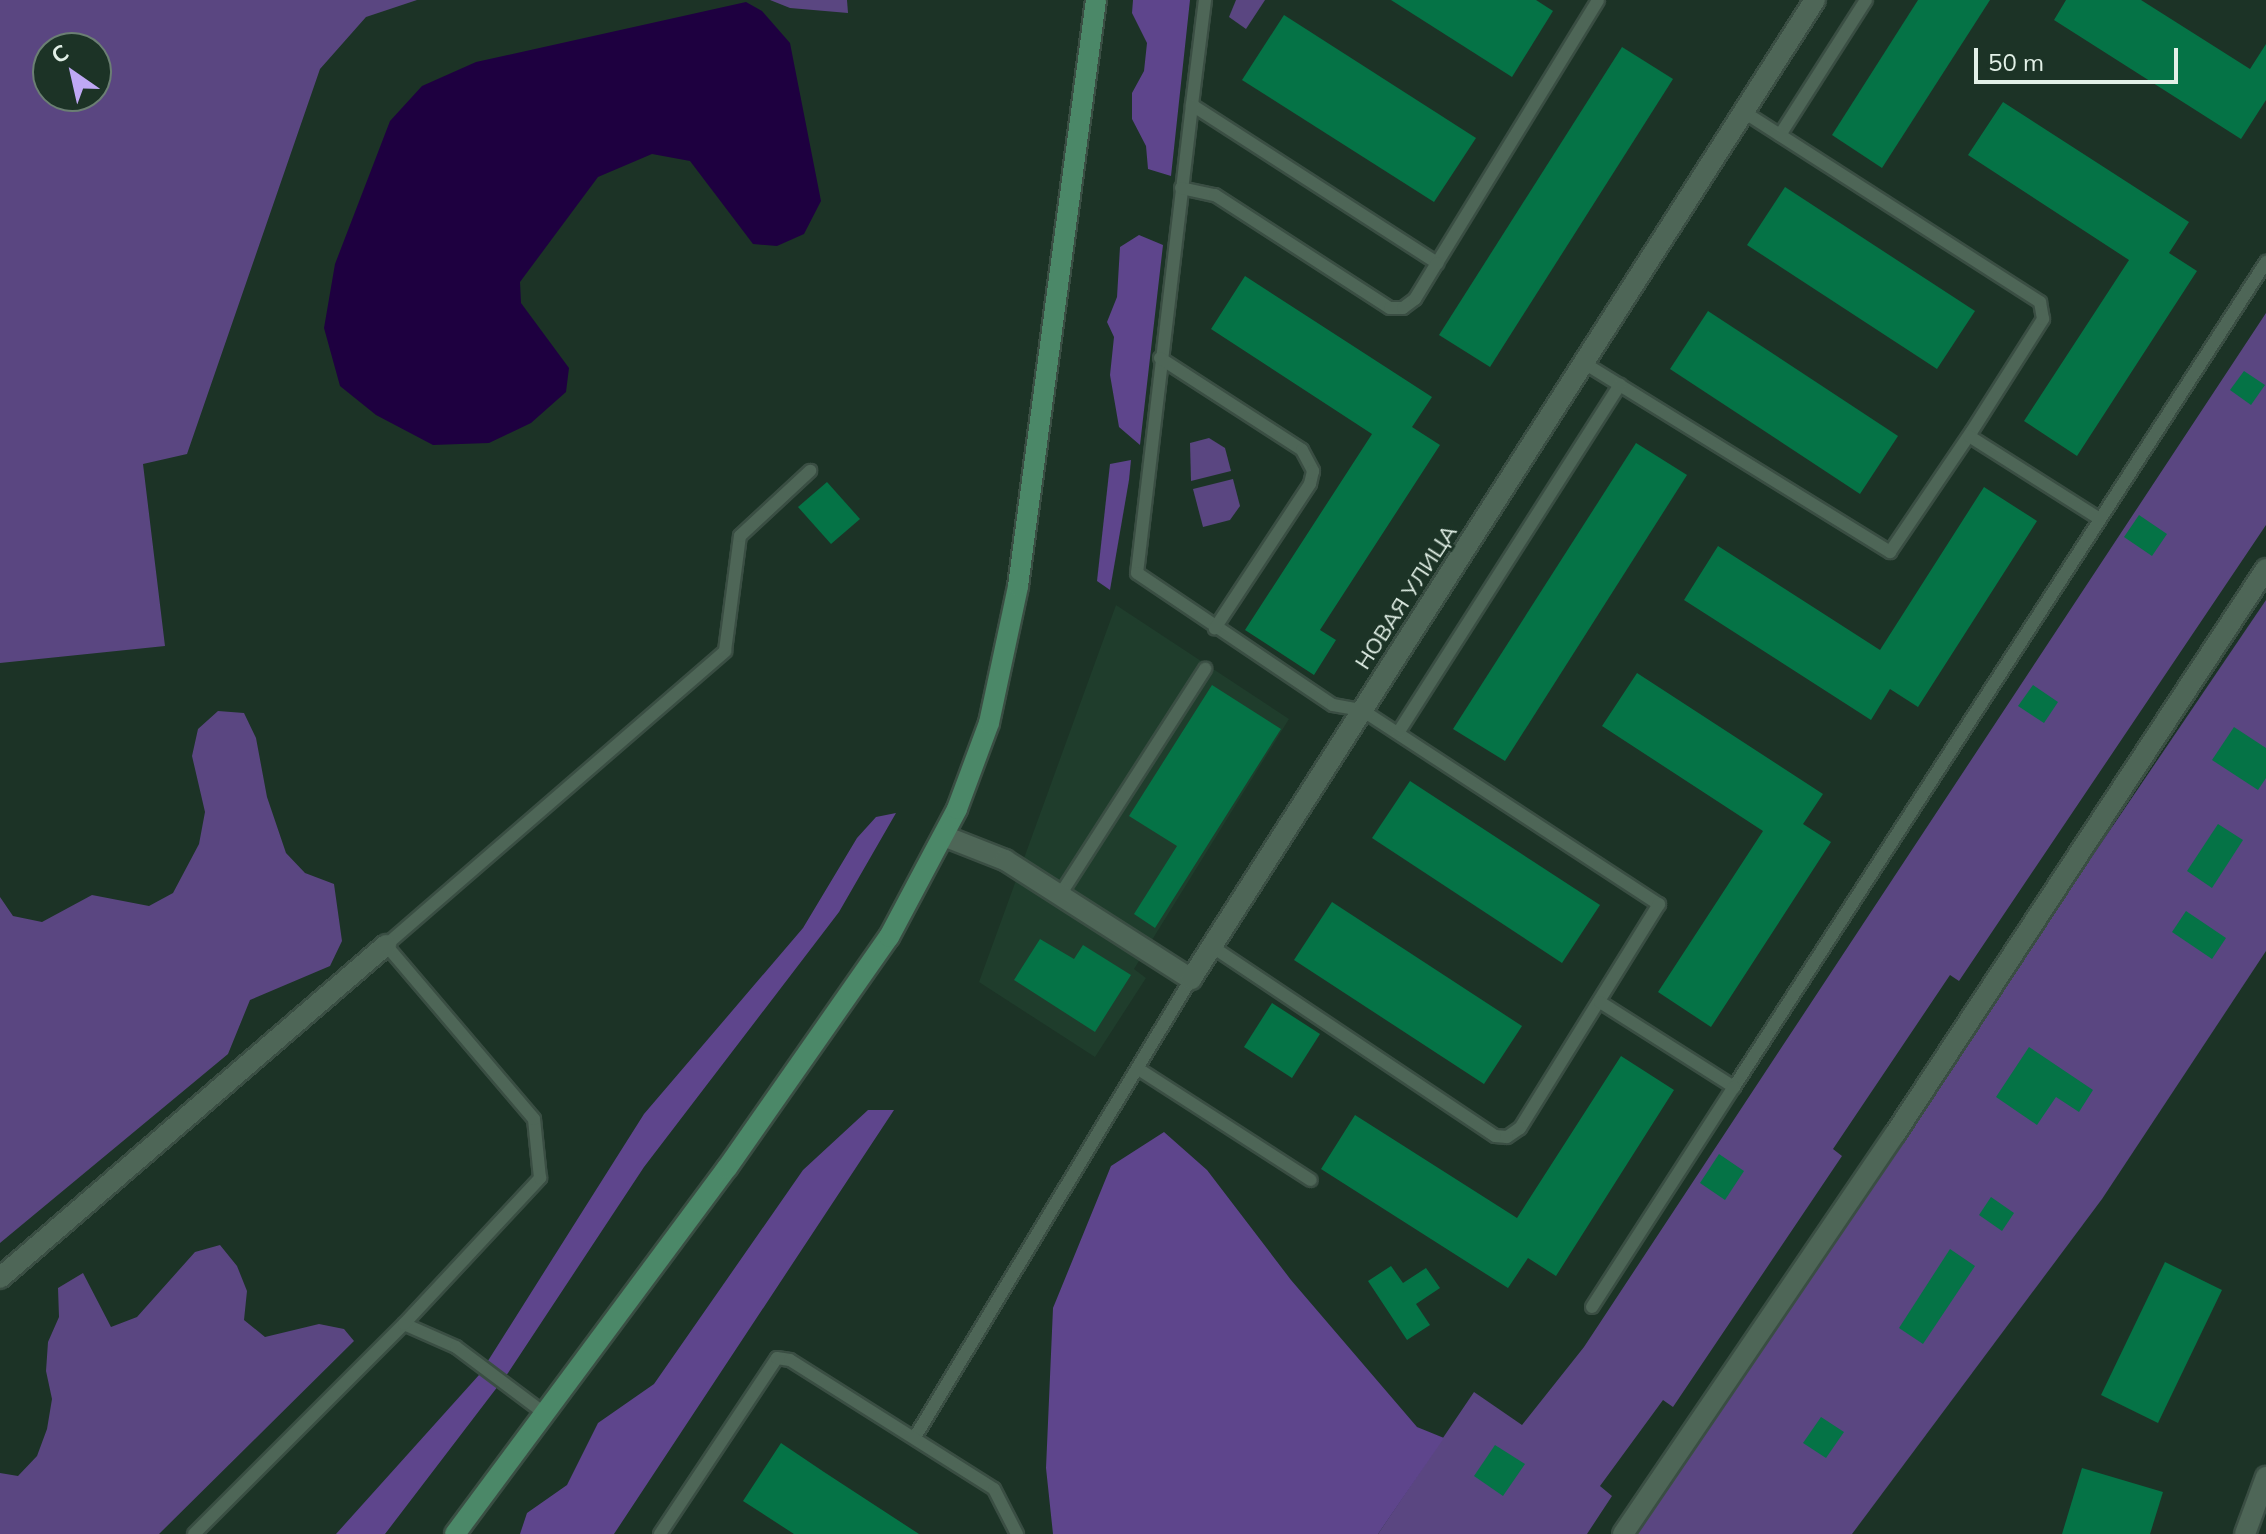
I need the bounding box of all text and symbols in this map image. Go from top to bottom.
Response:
north arrow [32,32,112,112]
scale bar [1978,32,2182,82]
text: С [46,38,74,70]
text: 50 m [1988,47,2044,77]
street label: НОВАЯ УЛИЦА [1349,520,1463,674]

